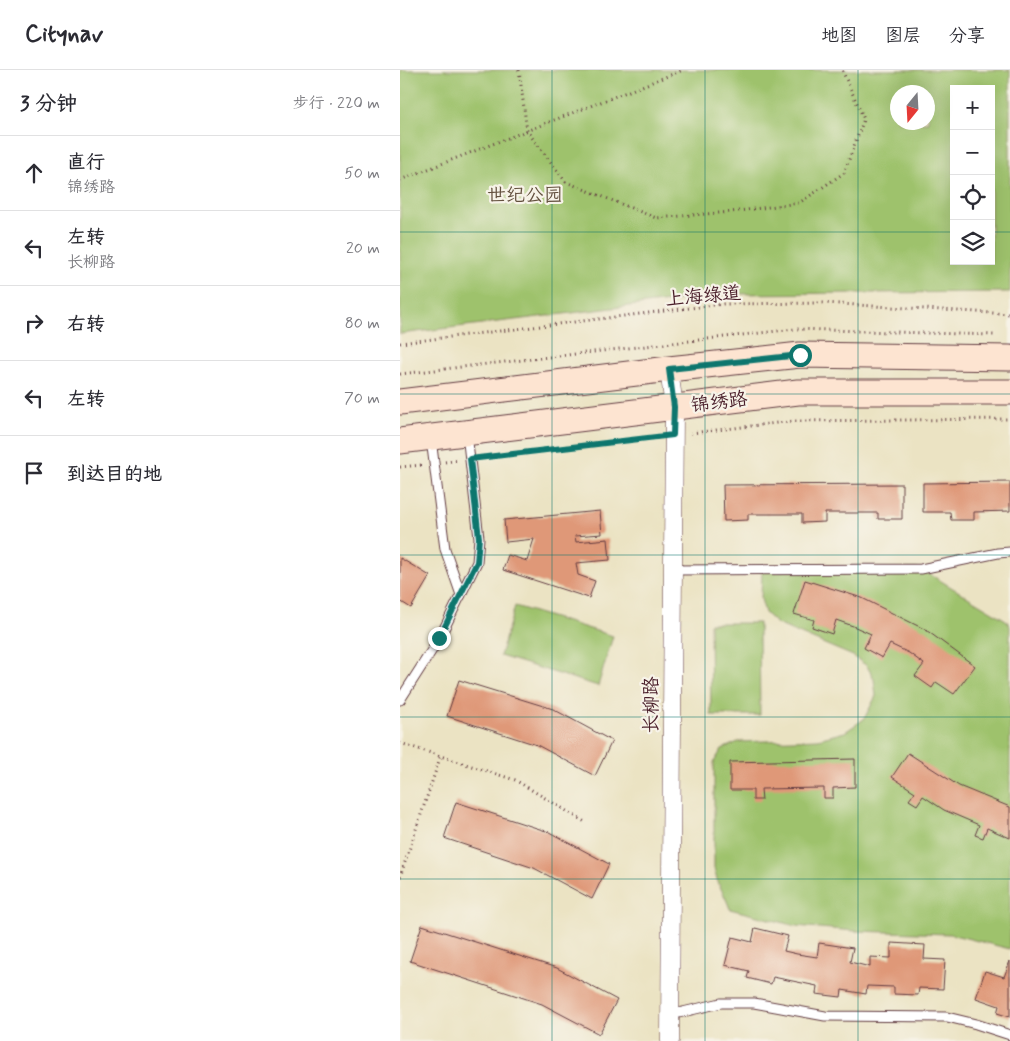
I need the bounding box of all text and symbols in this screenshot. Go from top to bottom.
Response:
text: Citynav [25,19,103,50]
text: 地图 [821,24,857,48]
text: 图层 [885,24,921,48]
text: 分享 [949,24,985,48]
north arrow [890,85,935,130]
map controls [950,85,995,265]
button: + [950,85,995,130]
text: 3 分钟 [20,90,77,118]
text: 步行 · 220 m [293,93,380,114]
button: − [950,130,995,175]
text: 直行 [67,150,105,175]
icon: ahead [20,159,48,187]
text: 50 m [344,163,380,184]
button: locate [950,175,995,220]
text: 锦绣路 [67,177,115,198]
park label: 世纪公园 [487,183,563,208]
button: layers [950,220,995,265]
text: 左转 [67,225,105,250]
icon: left [20,234,48,262]
text: 20 m [346,238,380,259]
text: 长柳路 [67,252,115,273]
street label: 上海绿道 [664,281,742,312]
icon: right [20,309,48,337]
text: 右转 [67,312,105,337]
text: 80 m [345,313,380,334]
route start [789,344,812,367]
icon: left [20,384,48,412]
text: 左转 [67,387,105,412]
street label: 锦绣路 [689,387,749,418]
text: 70 m [344,388,380,409]
icon: arrive [20,459,48,487]
text: 到达目的地 [67,462,162,487]
route end [428,627,451,650]
street label: 长柳路 [639,676,664,734]

